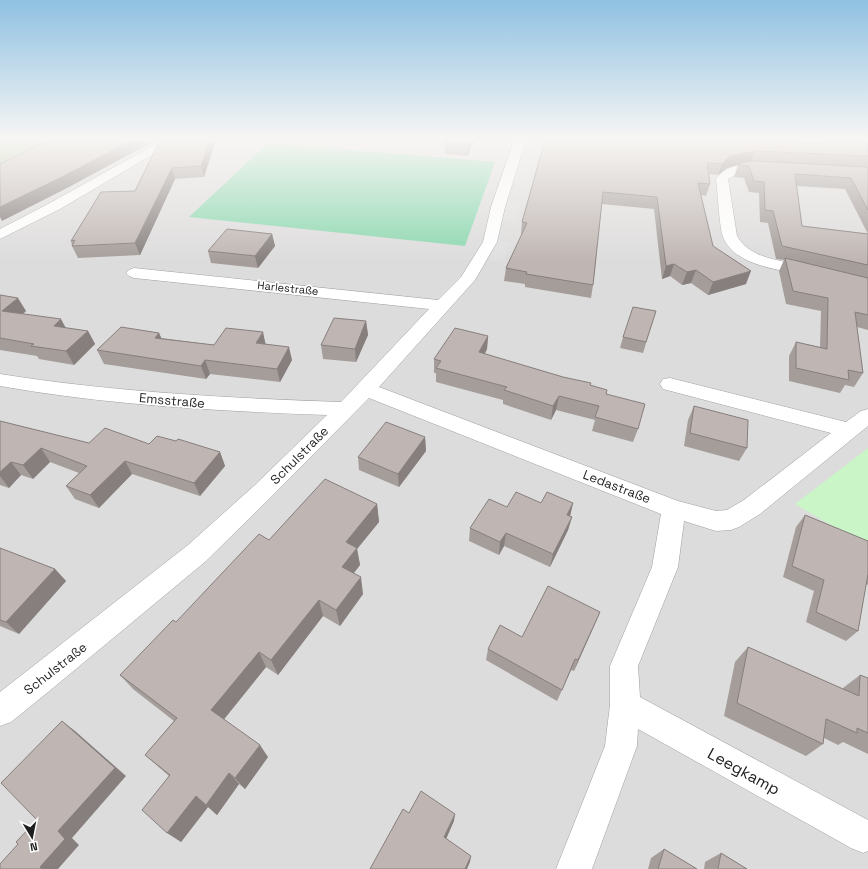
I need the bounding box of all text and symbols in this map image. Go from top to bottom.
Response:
street label: Harlestraße [257,278,319,298]
street label: Emsstraße [138,389,206,412]
street label: Schulstraße [267,423,332,488]
street label: Ledastraße [581,466,653,507]
street label: Schulstraße [20,638,90,698]
street label: Leegkamp [704,743,784,800]
north arrow [12,817,52,857]
text: N [29,839,39,854]

